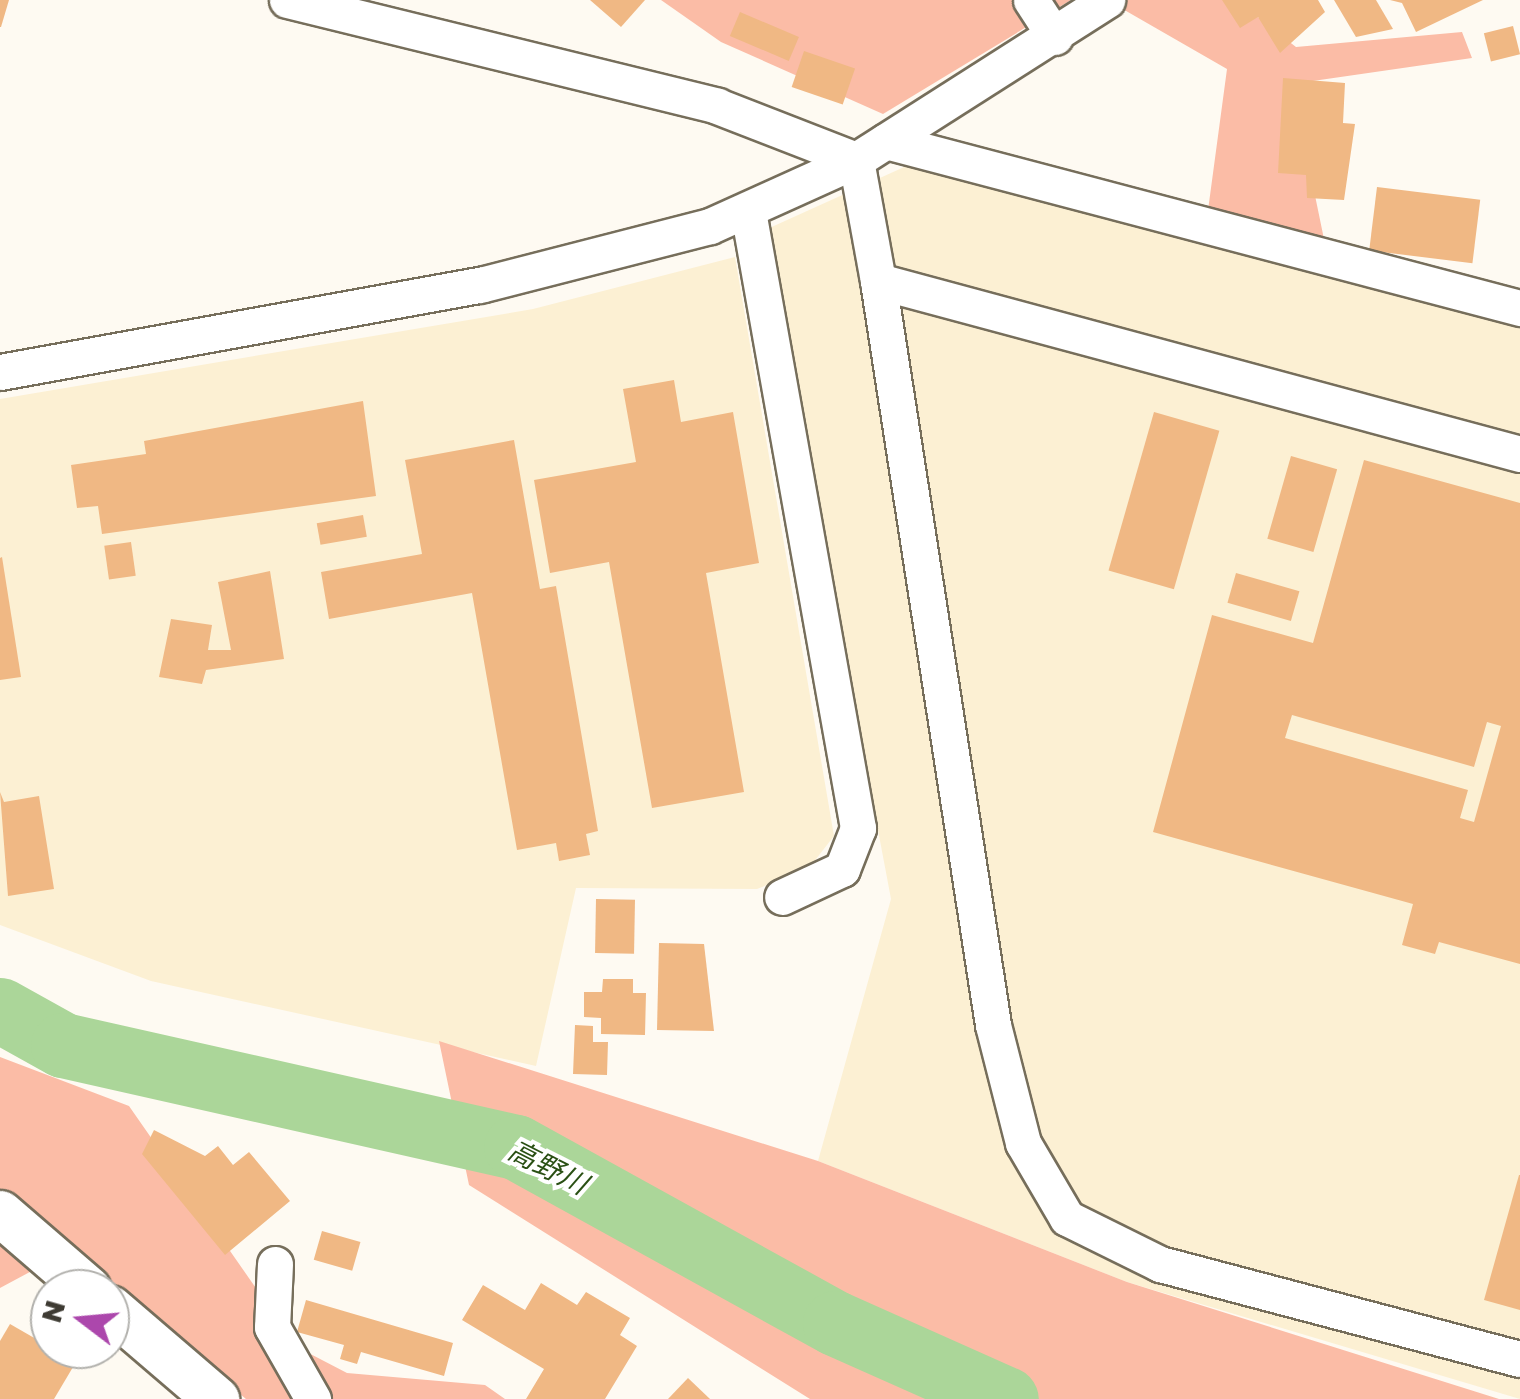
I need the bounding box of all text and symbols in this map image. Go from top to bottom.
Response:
water label: 高野川 [503,1133,593,1201]
north arrow [30,1269,130,1369]
text: N [34,1296,71,1326]

